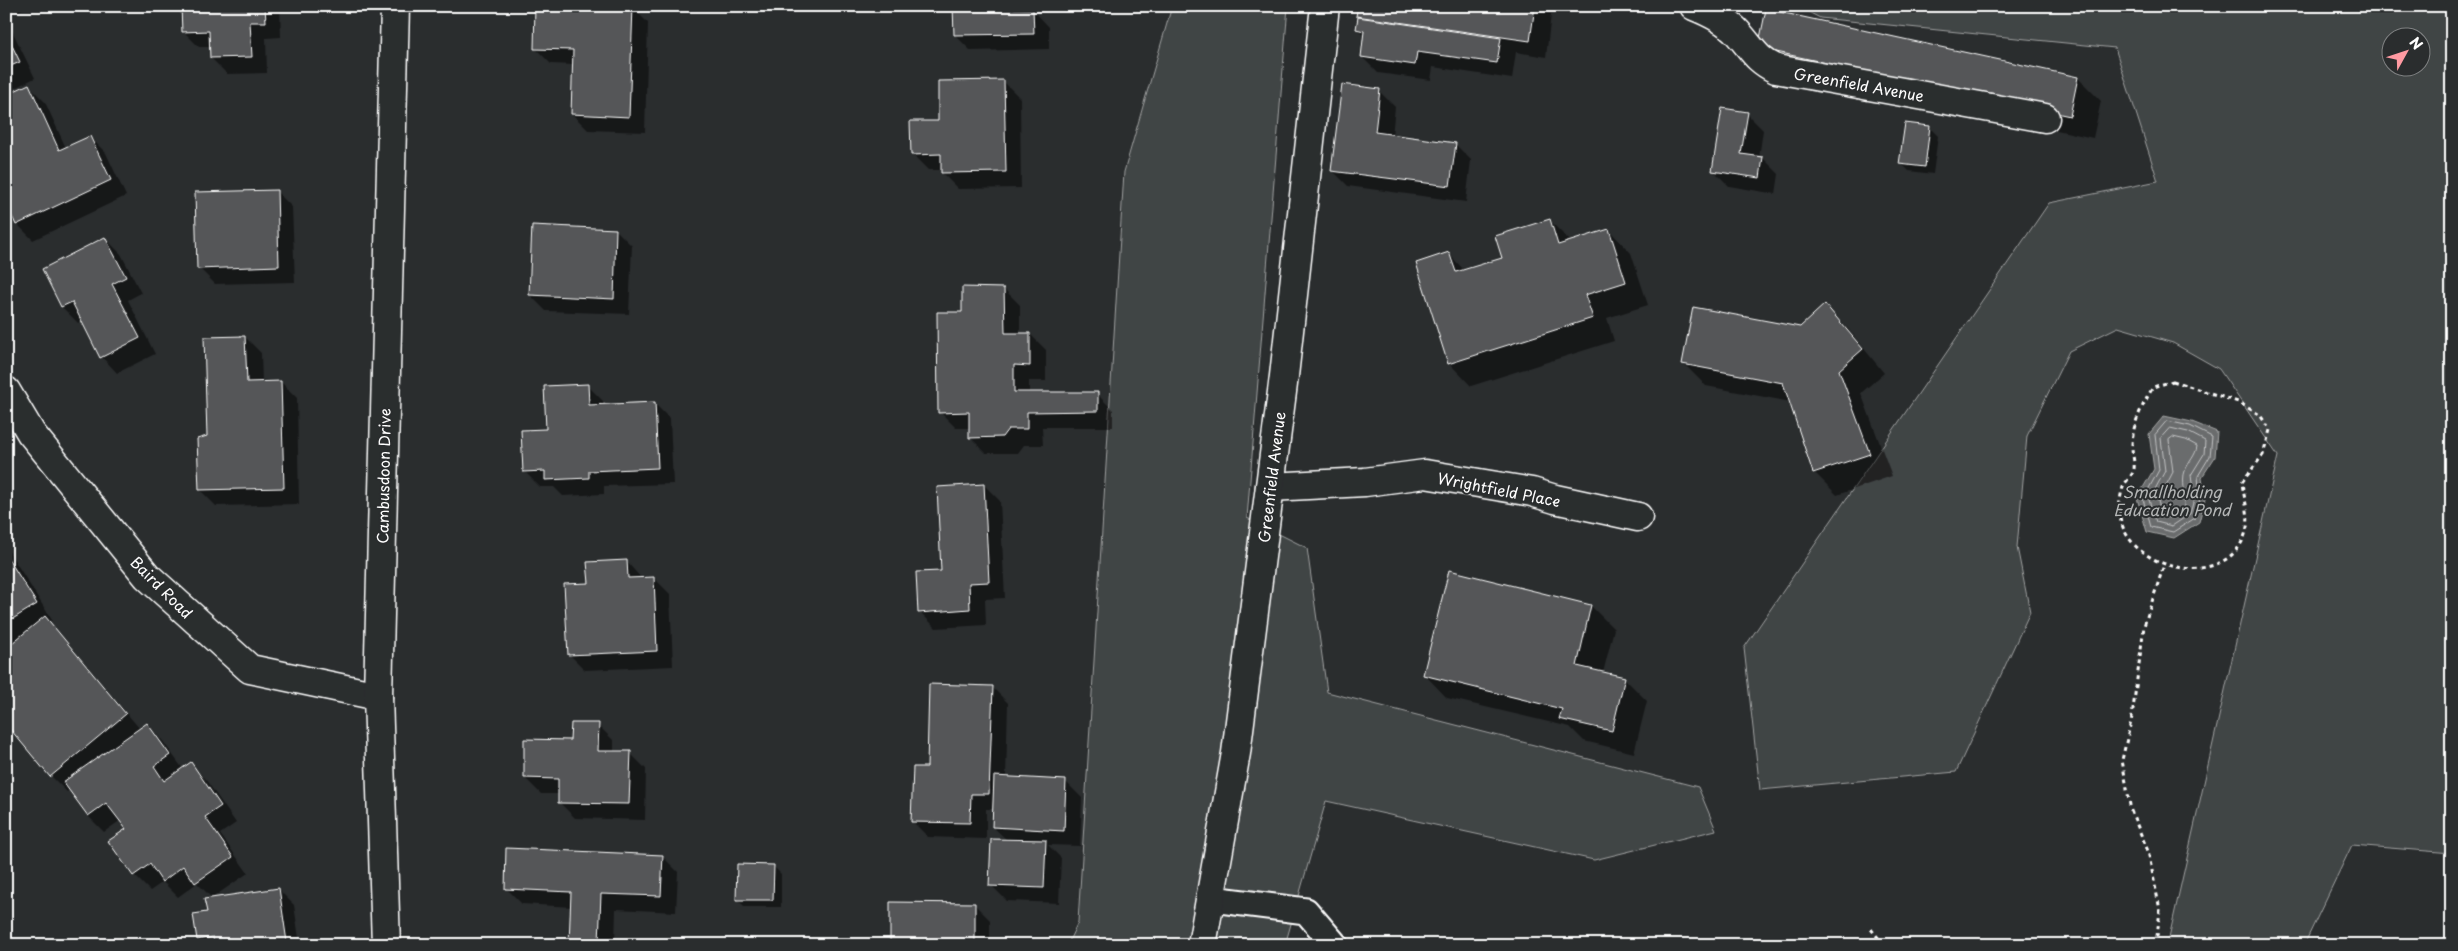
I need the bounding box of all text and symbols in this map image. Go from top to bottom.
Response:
north arrow [2380,28,2430,78]
text: N [2405,32,2428,54]
street label: Greenfield Avenue [1792,61,1926,107]
street label: Cambusdoon Drive [370,408,396,544]
street label: Greenfield Avenue [1252,410,1290,544]
street label: Wrightfield Place [1436,466,1562,512]
water label: Smallholding Education Pond [2114,479,2233,521]
street label: Baird Road [126,551,198,623]

